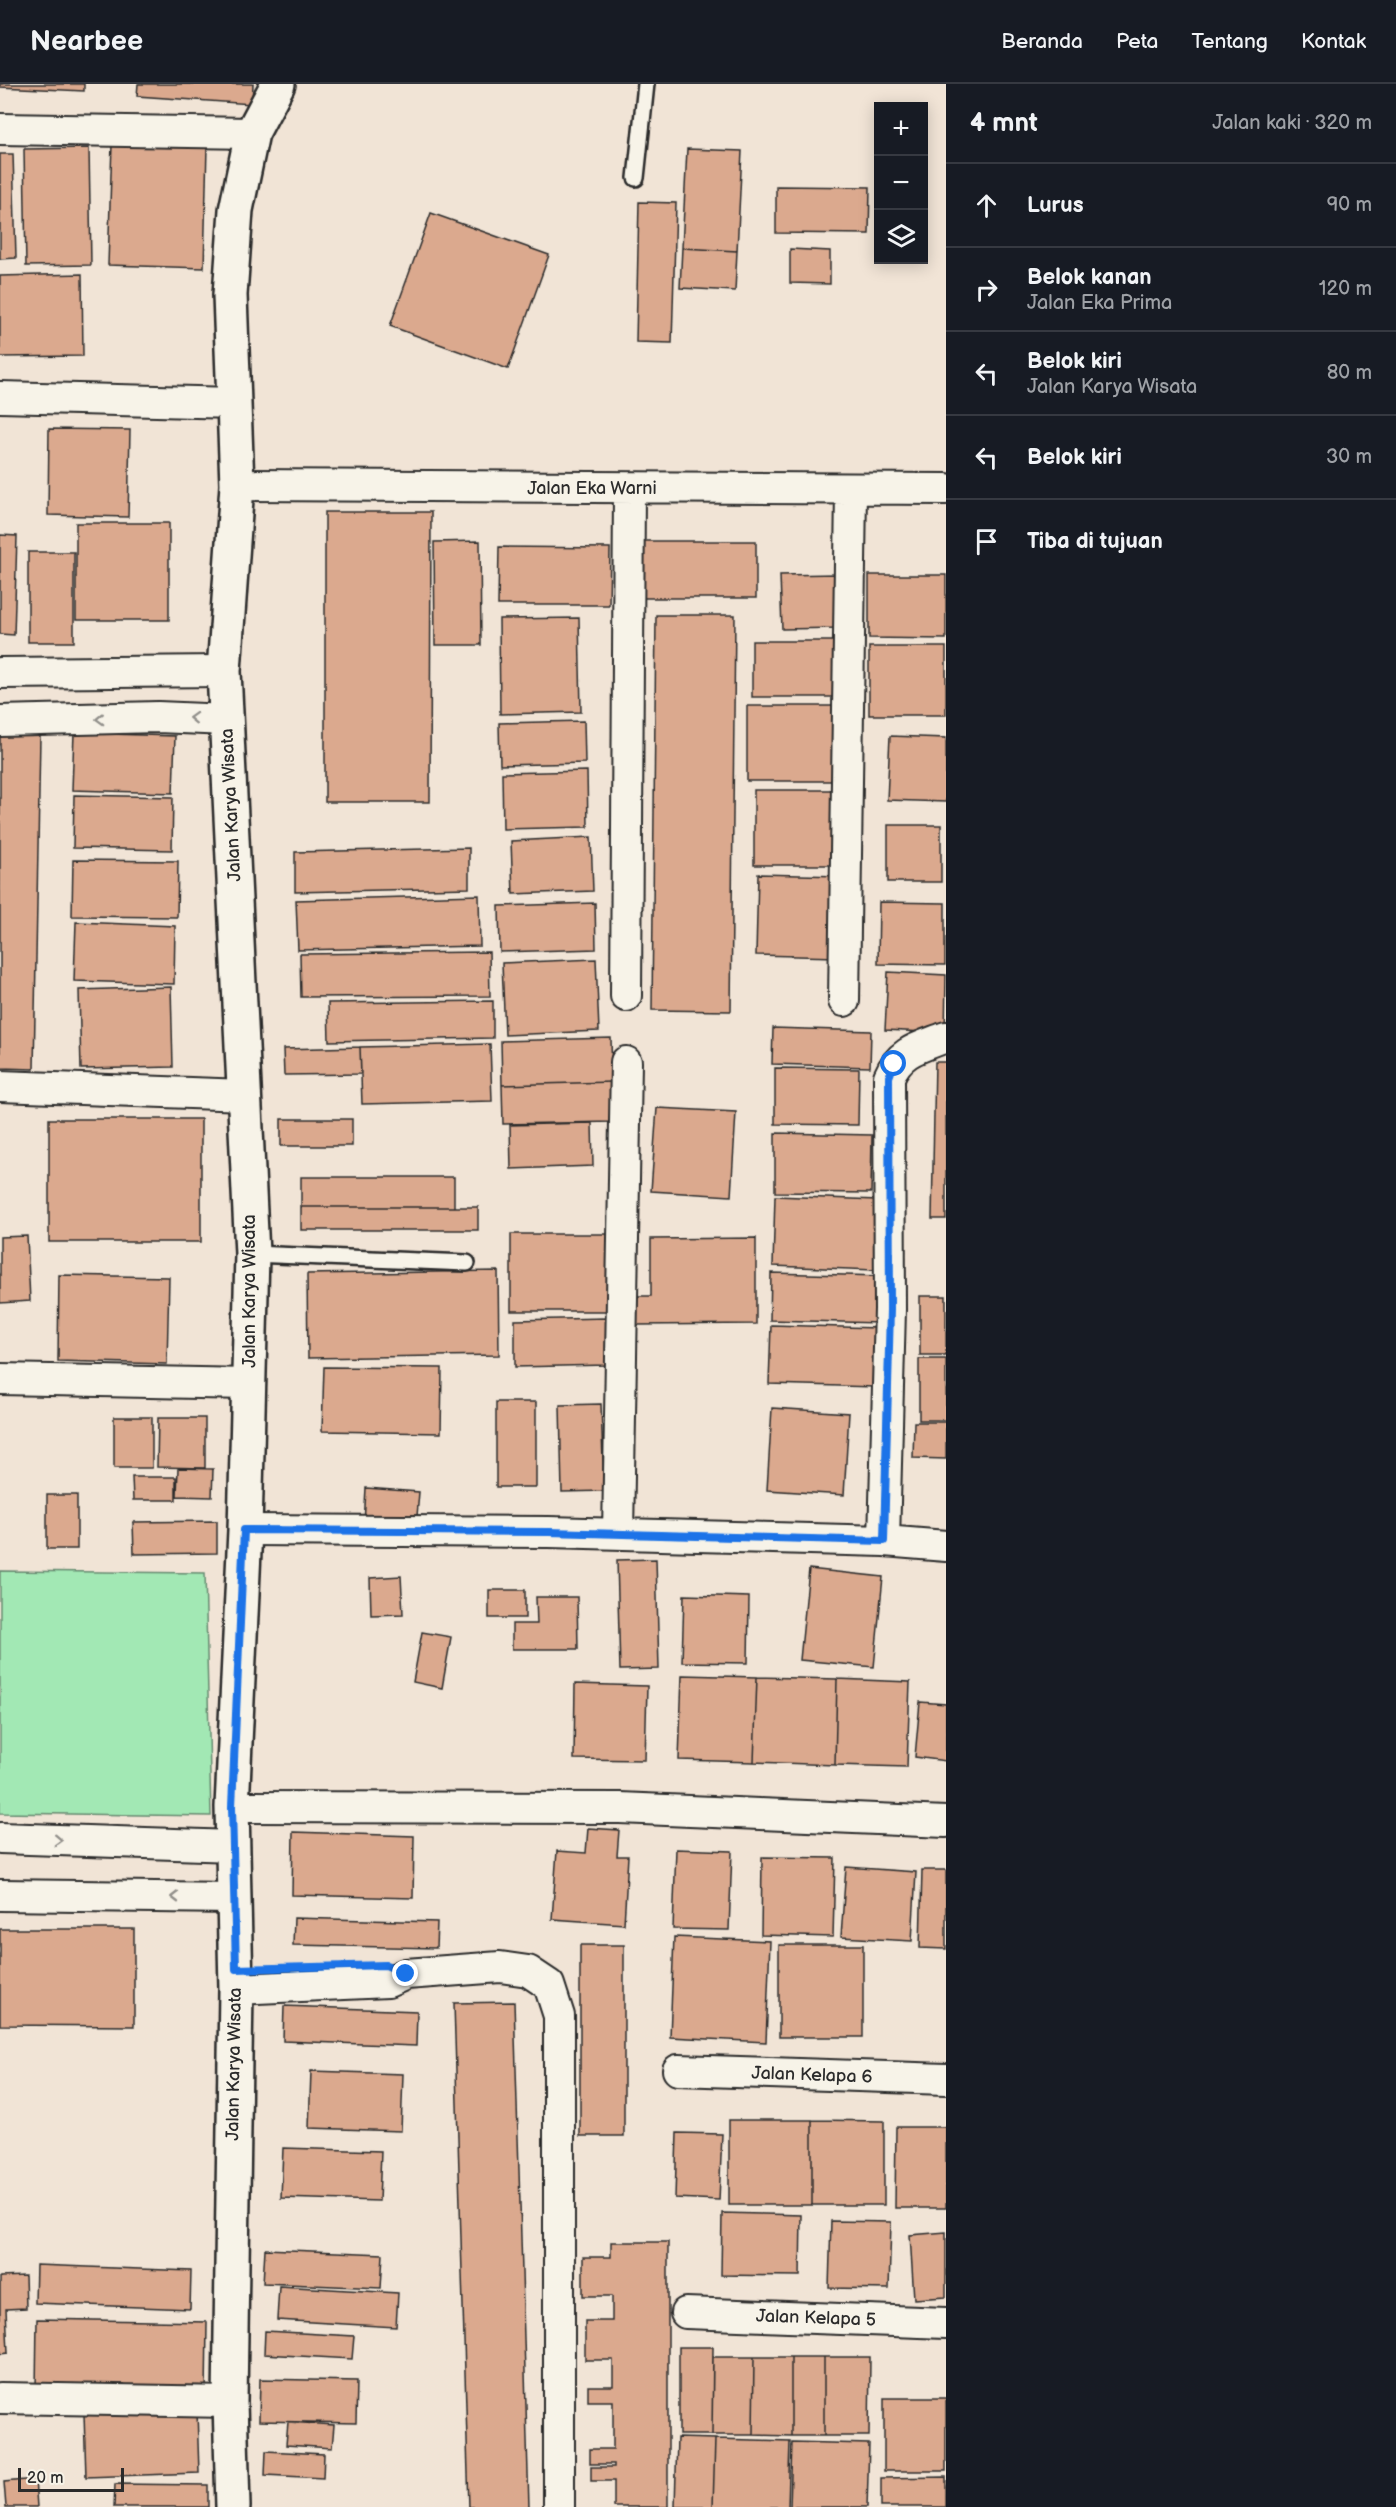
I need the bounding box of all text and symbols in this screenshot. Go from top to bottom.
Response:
text: Nearbee [30,25,143,58]
text: Beranda [1001,29,1083,54]
text: Peta [1116,29,1159,54]
text: Tentang [1192,29,1268,54]
text: Kontak [1301,29,1366,54]
map controls [874,102,928,264]
button: + [874,102,928,156]
text: 4 mnt [970,108,1038,139]
text: Jalan kaki · 320 m [1212,111,1372,135]
button: − [874,156,928,210]
icon: ahead [970,189,1003,222]
text: Lurus [1027,192,1083,219]
text: 90 m [1327,193,1372,217]
button: layers [874,210,928,264]
text: Belok kanan [1027,264,1152,291]
icon: right [970,273,1003,306]
text: 120 m [1319,277,1372,301]
text: Jalan Eka Prima [1027,291,1172,315]
text: Belok kiri [1027,348,1122,375]
icon: left [970,357,1003,390]
text: 80 m [1327,361,1372,385]
text: Jalan Karya Wisata [1027,375,1197,399]
icon: left [970,441,1003,474]
text: Belok kiri [1027,444,1122,471]
text: 30 m [1326,445,1372,469]
street label: Jalan Eka Warni [527,478,657,499]
icon: arrive [970,525,1003,558]
text: Tiba di tujuan [1027,528,1163,555]
one-way arrow [188,712,197,725]
one-way arrow [95,713,104,725]
street label: Jalan Karya Wisata [217,728,245,882]
route start [880,1050,906,1076]
street label: Jalan Karya Wisata [239,1214,260,1368]
one-way arrow [54,1834,63,1847]
one-way arrow [170,1891,179,1903]
route end [392,1960,418,1986]
street label: Jalan Karya Wisata [222,1987,246,2141]
street label: Jalan Kelapa 6 [751,2062,873,2088]
street label: Jalan Kelapa 5 [756,2305,876,2331]
scale bar [18,2465,124,2492]
text: 20 m [27,2469,63,2488]

